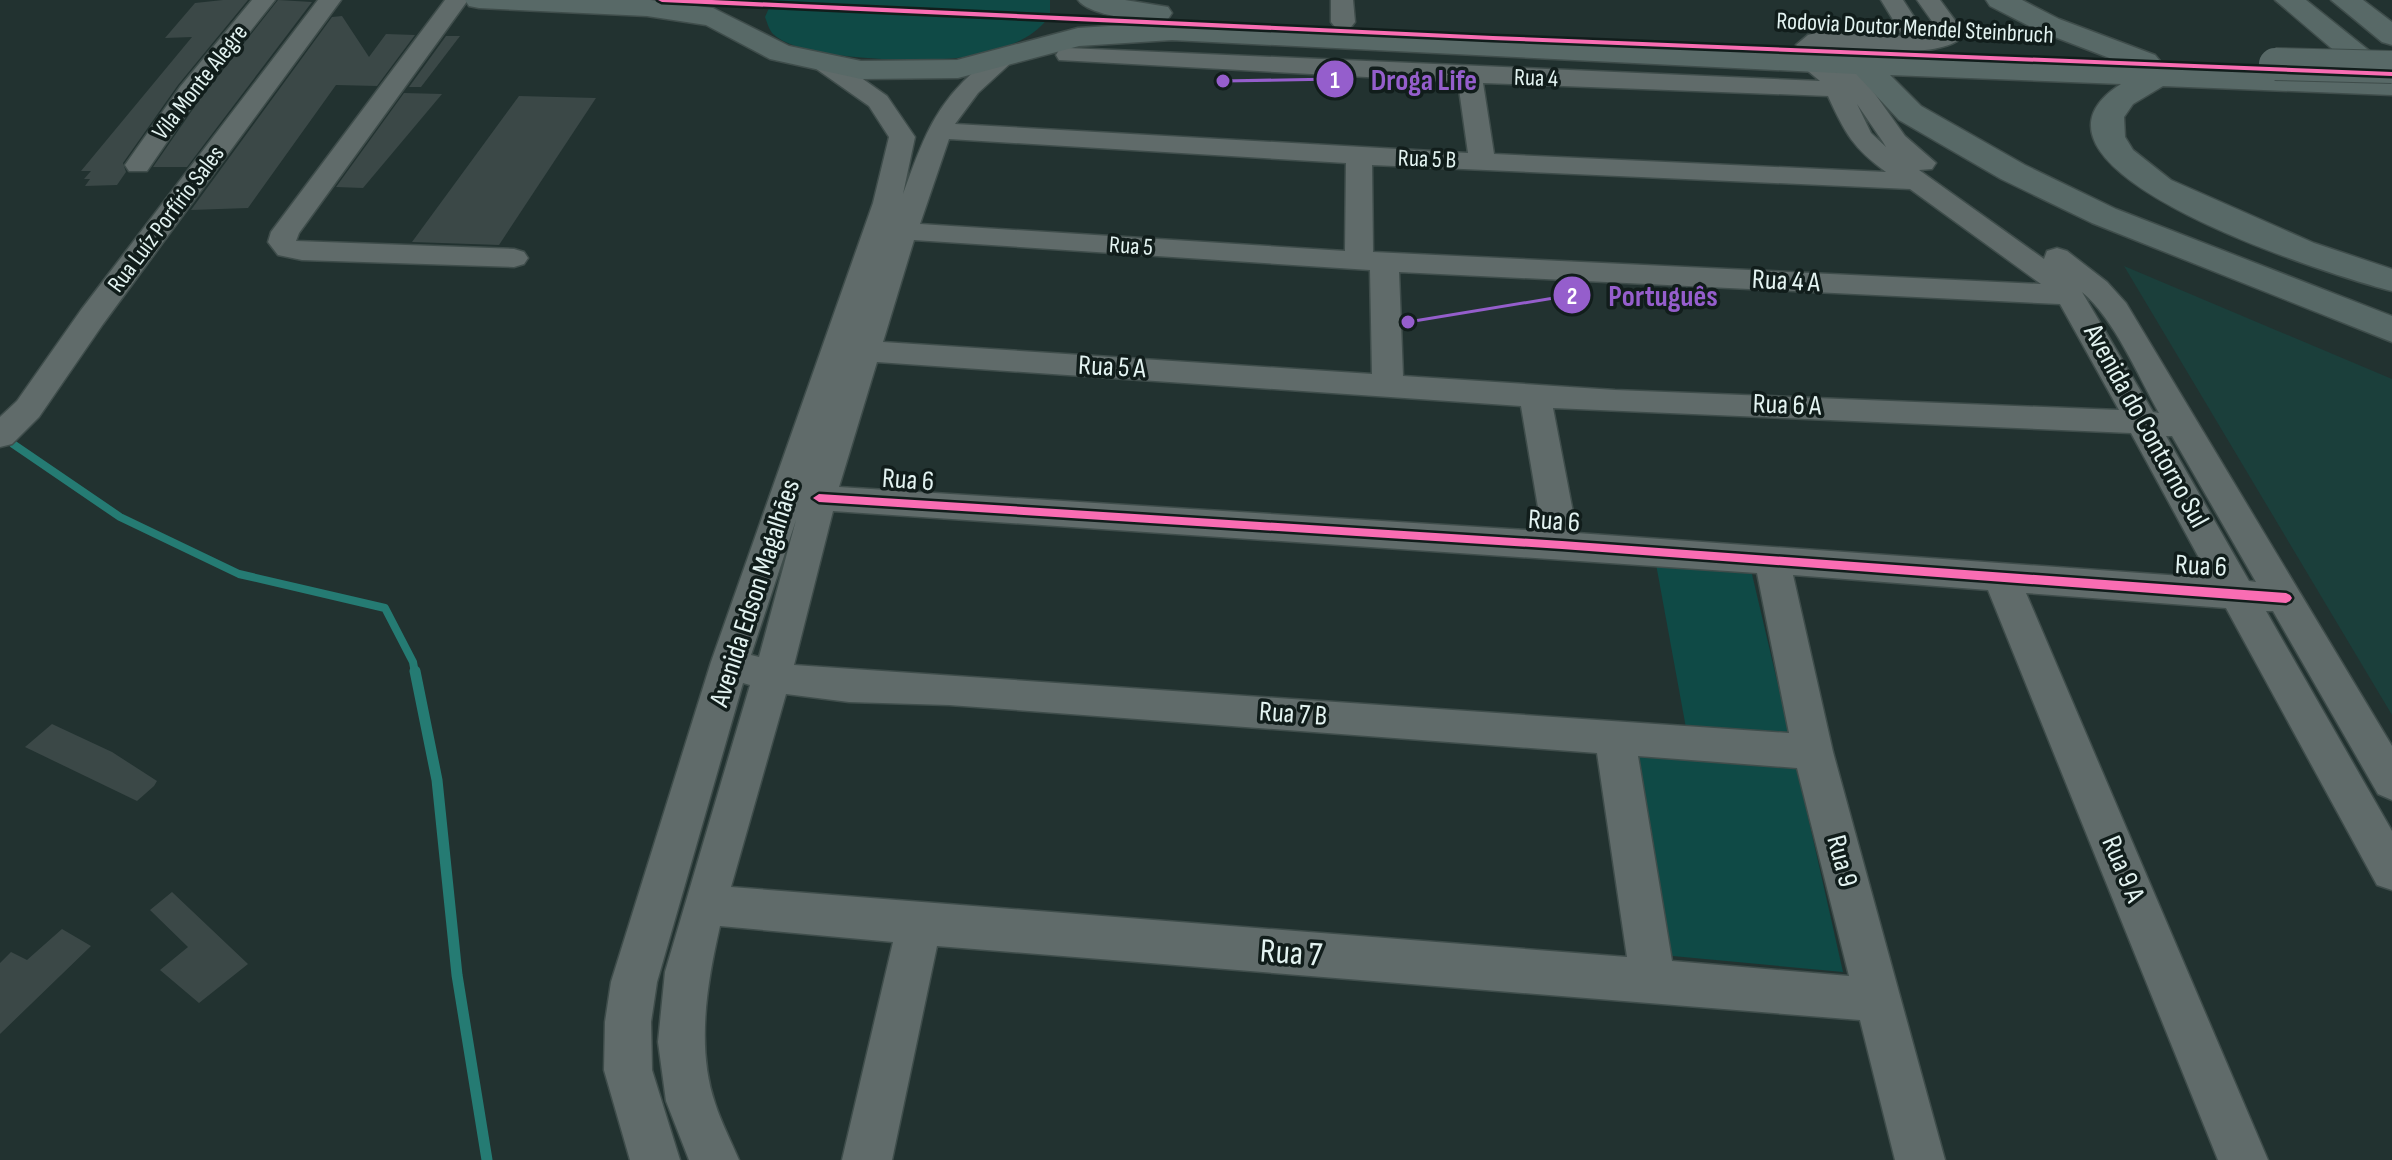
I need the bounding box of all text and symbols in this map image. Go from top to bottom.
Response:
street label: Rodovia Doutor Mendel Steinbruch [1776,6,2054,50]
street label: Vila Monte Alegre [146,19,254,145]
callout: Droga Life [1315,52,1493,106]
text: Droga Life [1371,63,1477,99]
street label: Rua 4 [1513,63,1559,93]
text: 1 [1330,66,1340,95]
street label: Rua Luíz Porfírio Sales [101,140,231,298]
street label: Rua 5 B [1397,143,1457,175]
street label: Rua 5 [1108,230,1154,262]
street label: Rua 4 A [1751,263,1822,299]
callout: Português [1552,268,1734,322]
text: Português [1608,279,1718,315]
text: 2 [1567,282,1577,311]
street label: Avenida do Contorno Sul [2076,318,2216,533]
street label: Rua 5 A [1077,349,1148,385]
street label: Rua 6 A [1752,387,1823,423]
street label: Rua 6 [881,462,935,498]
street label: Avenida Edson Magalhães [702,475,807,712]
street label: Rua 6 [1527,503,1581,539]
street label: Rua 6 [2174,548,2228,584]
street label: Rua 7 B [1258,695,1328,733]
street label: Rua 9 [1819,831,1865,891]
street label: Rua 9 A [2094,831,2152,908]
street label: Rua 7 [1259,930,1324,976]

